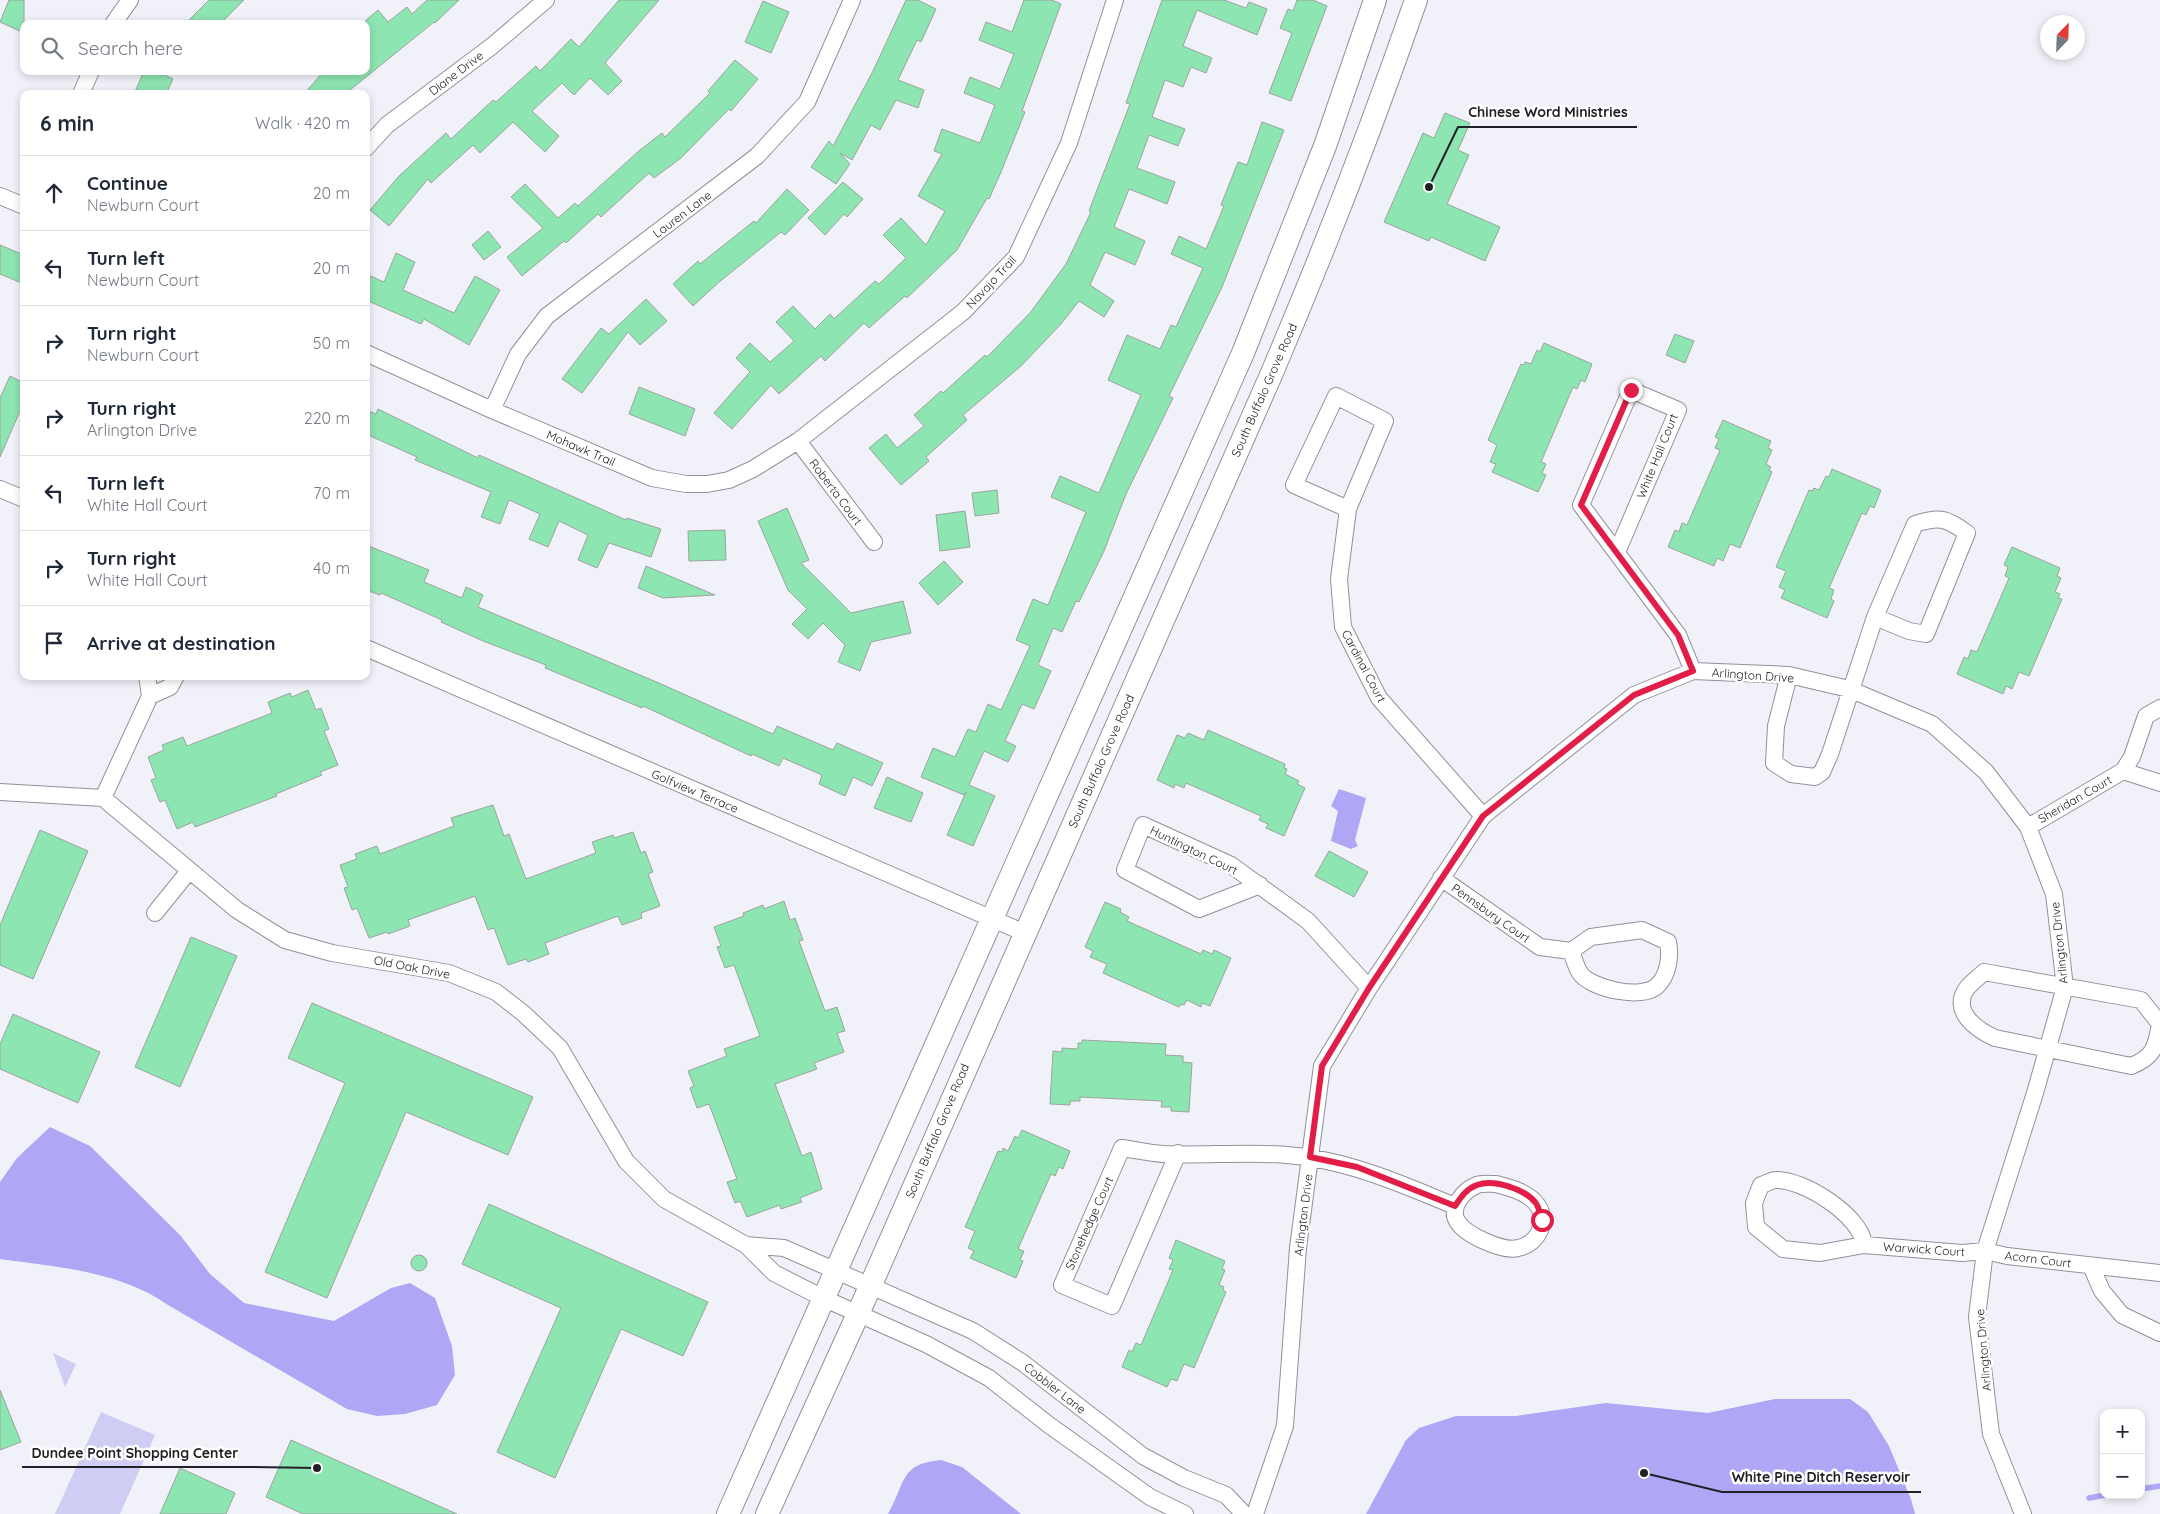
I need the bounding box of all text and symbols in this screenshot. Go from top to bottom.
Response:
north arrow [2040,15,2085,60]
search box [20,20,370,75]
icon: search [38,34,66,62]
text: Search here [78,36,183,60]
street label: Diane Drive [426,48,486,98]
callout: Chinese Word Ministries [1458,98,1637,127]
text: Chinese Word Ministries [1468,103,1628,121]
text: 6 min [40,110,94,136]
text: Walk · 420 m [255,113,350,133]
text: Continue [87,171,168,195]
icon: ahead [40,179,68,207]
text: 20 m [313,183,350,203]
street label: Lauren Lane [650,187,714,241]
text: Newburn Court [87,195,199,215]
text: Turn left [87,246,165,270]
street label: Navajo Trail [963,252,1019,312]
icon: left [40,254,68,282]
text: 20 m [313,258,350,278]
text: Newburn Court [87,270,199,290]
text: Turn right [87,321,176,345]
street label: South Buffalo Grove Road [1228,321,1300,459]
icon: right [40,329,68,357]
text: 50 m [313,333,350,353]
text: Newburn Court [87,345,199,365]
route end [1620,379,1643,402]
text: Turn right [87,396,176,420]
icon: right [40,404,68,432]
text: 220 m [304,408,350,428]
street label: White Hall Court [1633,411,1681,501]
text: Arlington Drive [87,420,197,440]
street label: Mohawk Trail [544,427,618,469]
street label: Roberta Court [806,456,866,528]
text: Turn left [87,471,165,495]
icon: left [40,479,68,507]
text: 70 m [313,483,350,503]
text: White Hall Court [87,495,207,515]
text: Turn right [87,546,176,570]
icon: right [40,554,68,582]
text: 40 m [313,558,350,578]
text: White Hall Court [87,570,207,590]
street label: Cardinal Court [1339,627,1389,705]
icon: arrive [40,629,68,657]
text: Arrive at destination [87,631,276,655]
street label: Arlington Drive [1711,665,1795,685]
street label: South Buffalo Grove Road [1065,692,1137,830]
street label: Golfview Terrace [649,766,741,816]
street label: Sheridan Court [2035,772,2115,826]
street label: Huntington Court [1148,822,1240,878]
street label: Pennsbury Court [1449,880,1533,946]
street label: Arlington Drive [2047,901,2071,985]
street label: Old Oak Drive [373,952,452,982]
street label: South Buffalo Grove Road [902,1061,972,1201]
street label: Arlington Drive [1291,1173,1315,1257]
street label: Stonehedge Court [1062,1174,1116,1272]
route start [1531,1209,1554,1232]
street label: Warwick Court [1883,1239,1965,1259]
street label: Acorn Court [2004,1247,2072,1271]
street label: Arlington Drive [1972,1308,1994,1392]
street label: Cobbler Lane [1021,1359,1089,1417]
map controls [2100,1409,2145,1499]
button: + [2100,1409,2145,1454]
callout: Dundee Point Shopping Center [22,1438,249,1467]
text: Dundee Point Shopping Center [32,1444,238,1462]
button: − [2100,1454,2145,1499]
callout: White Pine Ditch Reservoir [1722,1463,1921,1492]
text: White Pine Ditch Reservoir [1732,1468,1910,1486]

